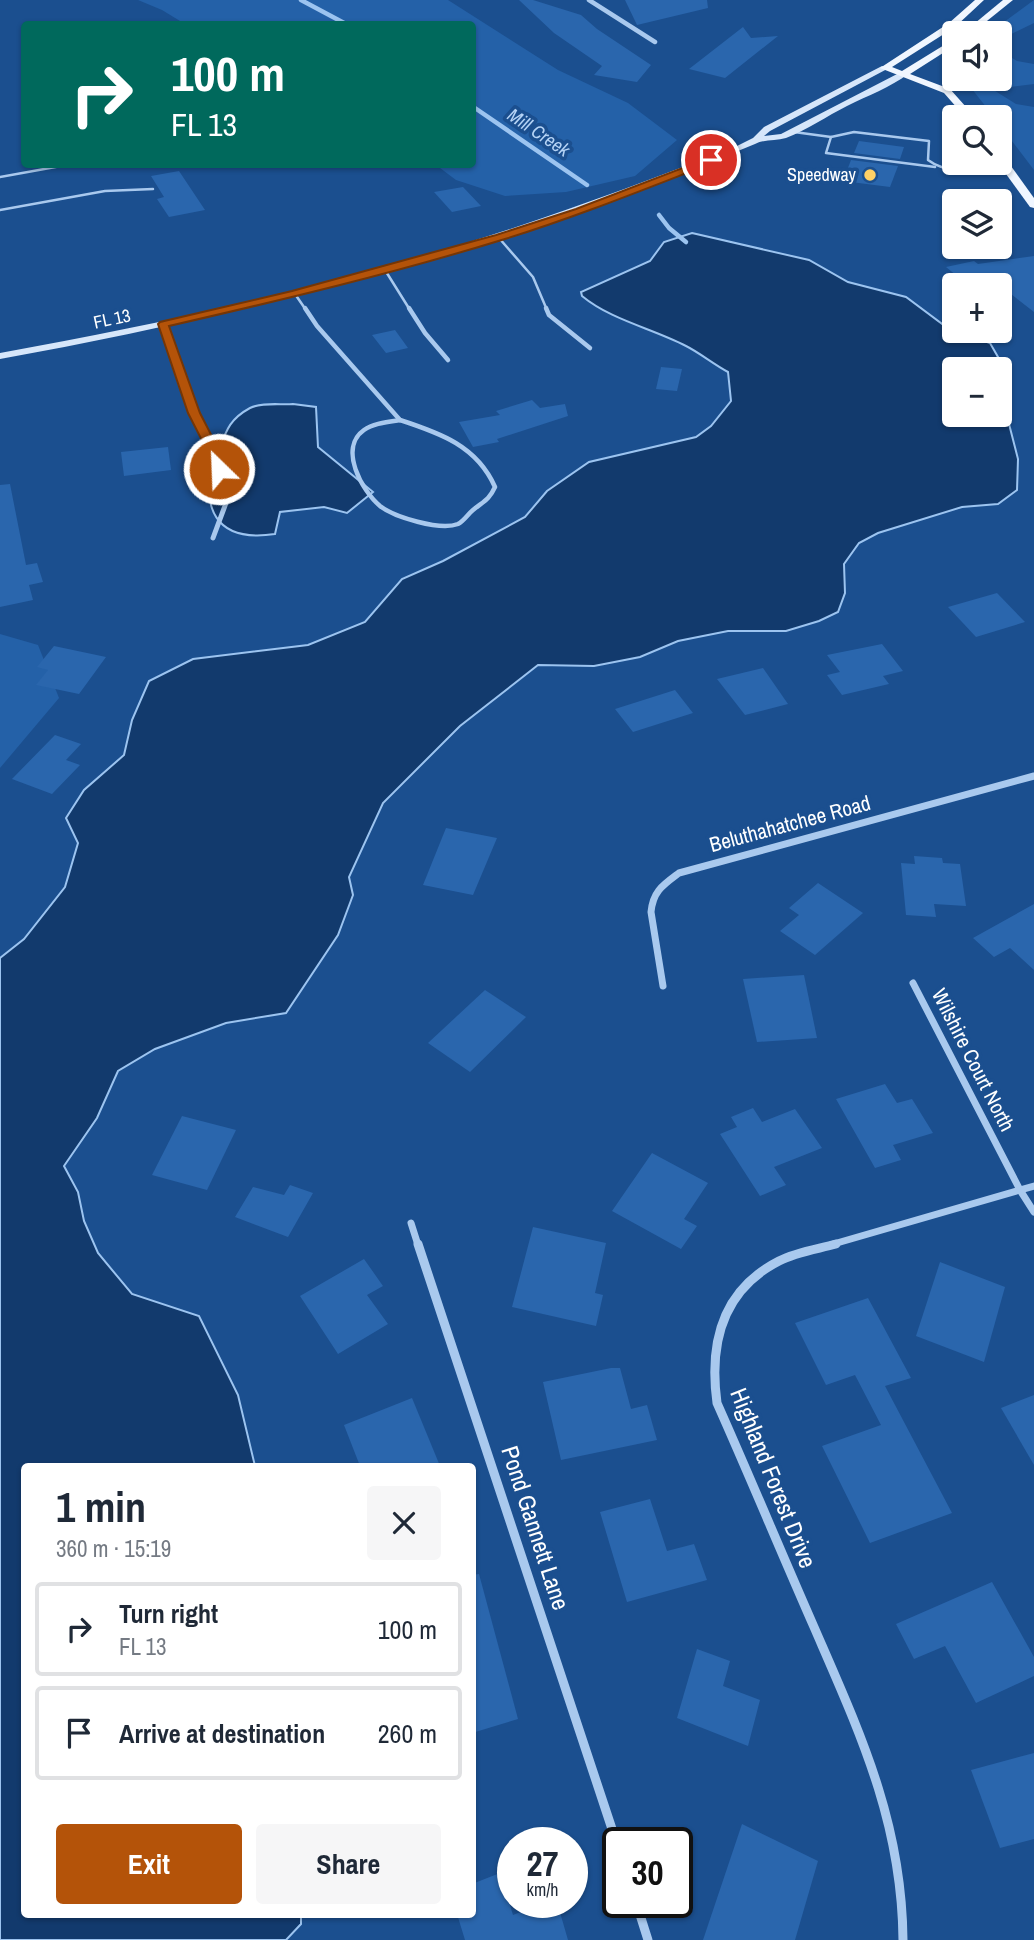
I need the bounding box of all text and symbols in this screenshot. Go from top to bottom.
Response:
map controls [942,21,1012,427]
button: sound [942,21,1012,91]
text: 100 m [171,40,285,106]
icon: right [56,49,147,140]
water label: Mill Creek [503,102,576,163]
text: FL 13 [171,103,237,146]
button: search [942,105,1012,175]
pin [681,130,741,190]
icon: arrive [692,141,730,179]
place label: Speedway [787,162,857,187]
marker: Speedway [862,167,878,183]
button: layers [942,189,1012,259]
button: + [942,273,1012,343]
street label: FL 13 [91,302,133,335]
button: − [942,357,1012,427]
position arrow [182,432,256,506]
street label: Beluthahatchee Road [706,788,874,859]
street label: Wilshire Court North [925,983,1022,1136]
street label: Highland Forest Drive [723,1383,825,1572]
street label: Pond Gannett Lane [494,1442,578,1614]
text: 1 min [56,1479,146,1535]
button: close [367,1486,441,1560]
text: 360 m · 15:19 [56,1533,171,1564]
text: Turn right [119,1596,218,1631]
icon: right [60,1610,98,1648]
text: 100 m [378,1612,437,1647]
text: FL 13 [119,1631,167,1662]
icon: arrive [60,1714,98,1752]
text: Arrive at destination [119,1716,325,1751]
text: 260 m [378,1716,437,1751]
button: Exit [56,1824,242,1904]
button: Share [256,1824,441,1904]
speed limit sign: 30 [602,1827,693,1918]
text: 27 [527,1840,558,1887]
text: km/h [527,1877,559,1902]

